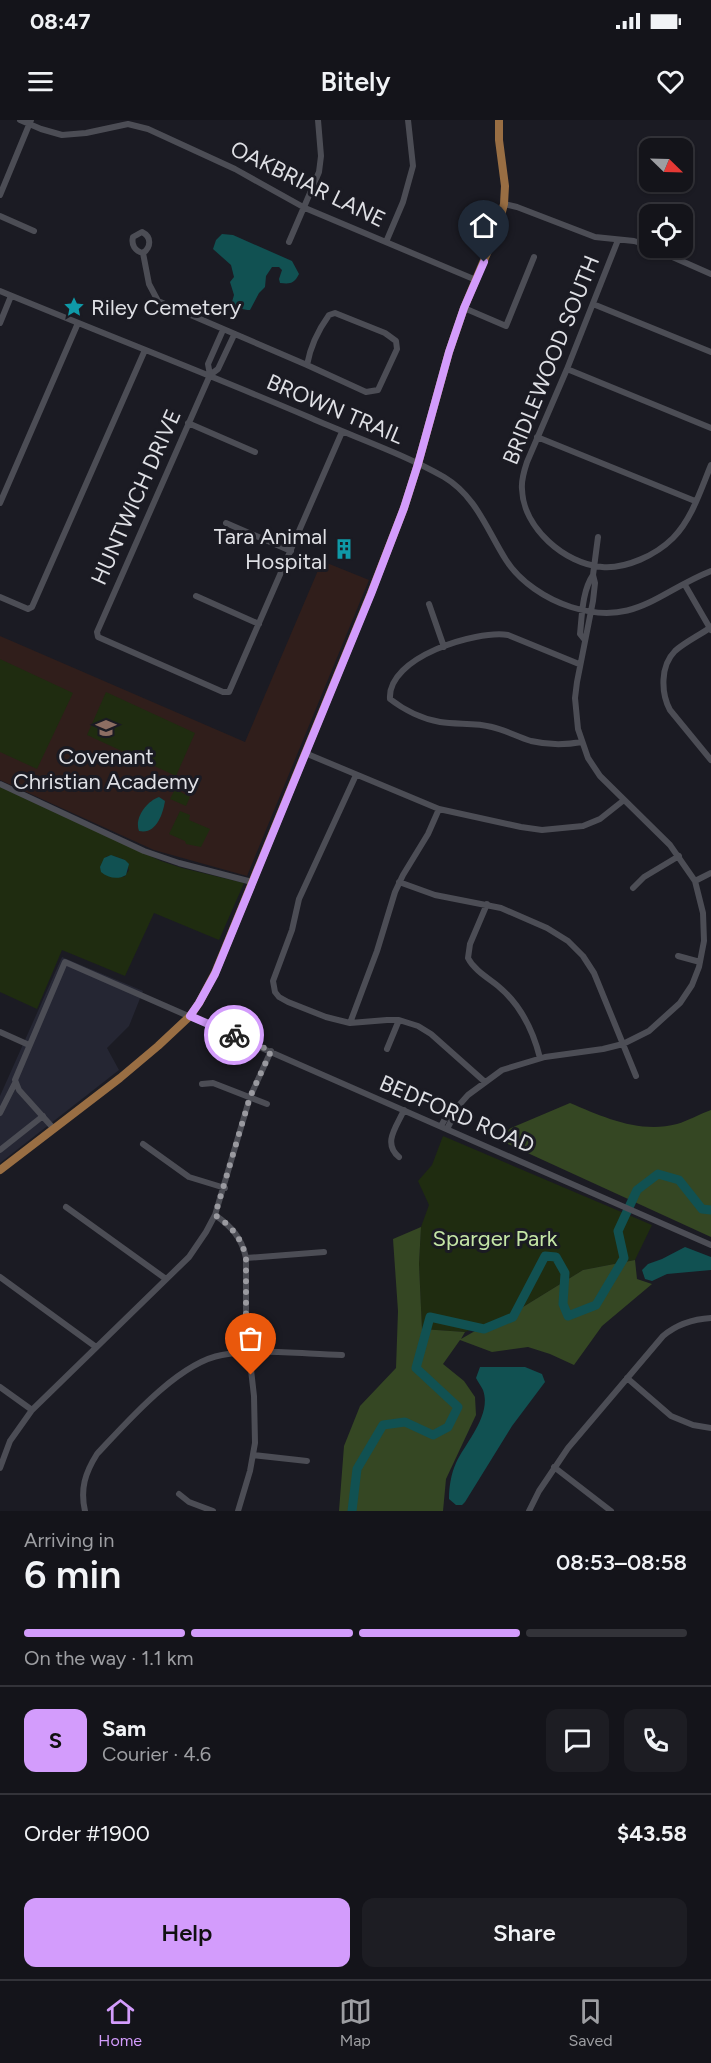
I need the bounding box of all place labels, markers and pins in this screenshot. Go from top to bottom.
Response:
pin [458,200,509,262]
place label: Riley Cemetery [91,294,242,321]
place icon: Riley Cemetery [62,295,86,319]
place label: Tara Animal Hospital [214,523,327,575]
building icon: Tara Animal Hospital [332,537,356,561]
school or university icon: Covenant Christian Academy [94,716,118,740]
place label: Covenant Christian Academy [13,743,200,795]
pin [225,1313,276,1375]

